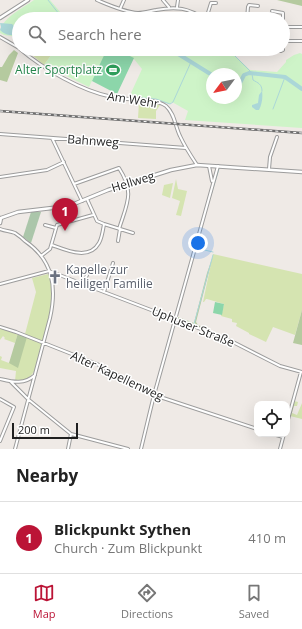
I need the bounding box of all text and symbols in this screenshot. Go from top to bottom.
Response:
search box [12,12,290,56]
icon: search [26,23,48,45]
text: Search here [58,24,142,44]
place label: Alter Sportplatz [15,61,102,78]
sports icon: Alter Sportplatz [105,62,121,78]
north arrow [206,68,242,104]
street label: Am Wehr [106,87,160,112]
street label: Bahnweg [67,130,120,151]
street label: Hellweg [109,167,157,196]
pin: 1 [52,198,78,231]
your location [188,233,208,253]
place label: Kapelle zur heiligen Familie [66,261,153,292]
church icon: Kapelle zur heiligen Familie [47,269,63,285]
street label: Uphuser Straße [149,302,237,351]
street label: Alter Kapellenweg [68,347,167,405]
map controls [254,401,290,437]
button: locate [254,401,290,437]
scale bar [12,421,78,440]
text: 200 m [18,422,50,437]
text: Nearby [16,464,78,487]
text: Blickpunkt Sythen [54,519,191,539]
text: 1 [25,529,33,547]
text: 410 m [248,529,286,547]
text: Church · Zum Blickpunkt [54,539,202,557]
tab: Map [33,582,56,621]
tab: Directions [121,582,173,621]
tab: Saved [239,582,269,621]

